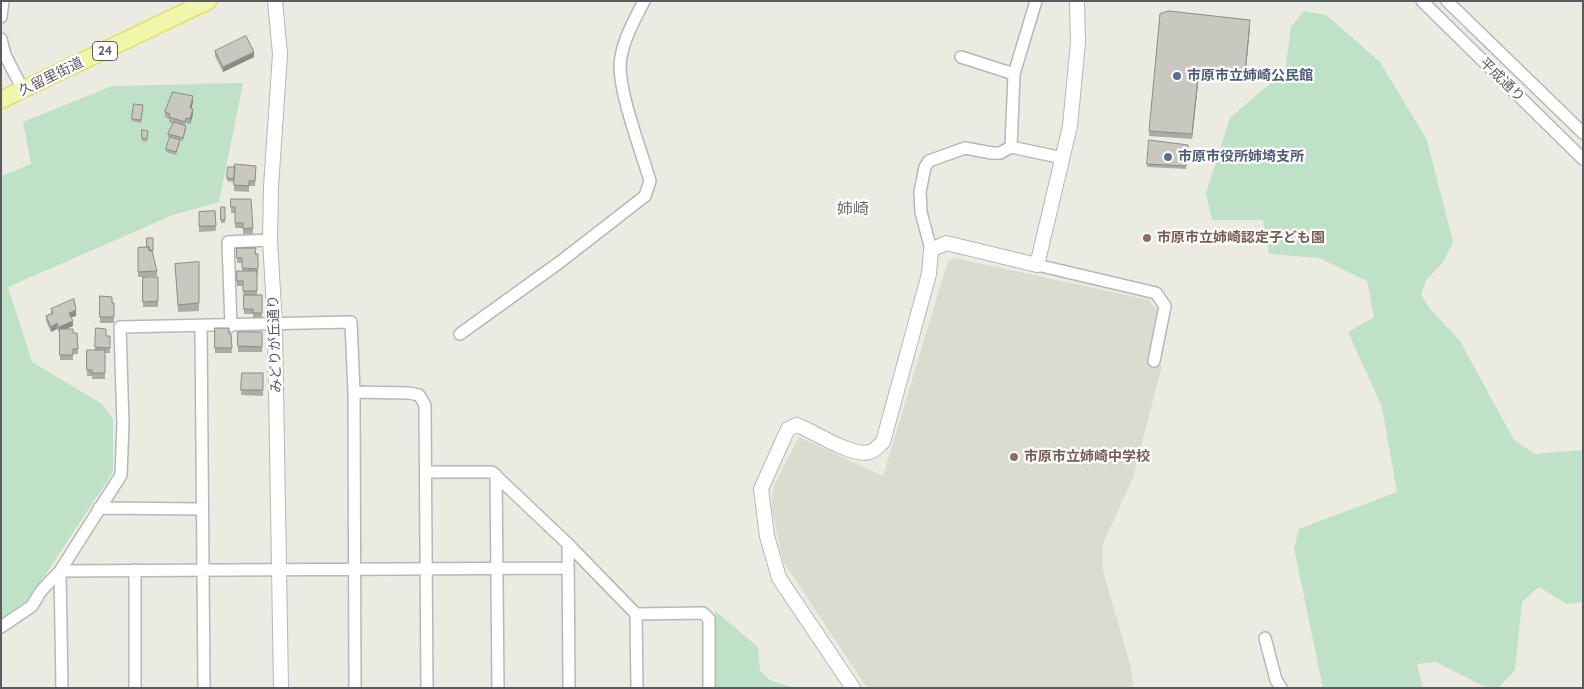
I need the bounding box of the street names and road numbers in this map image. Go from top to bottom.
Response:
road number: 24 [92,41,118,60]
street label: 久留里街道 [16,54,86,100]
street label: 平成通り [1476,55,1528,105]
street label: みどりが丘通り [265,295,285,393]

